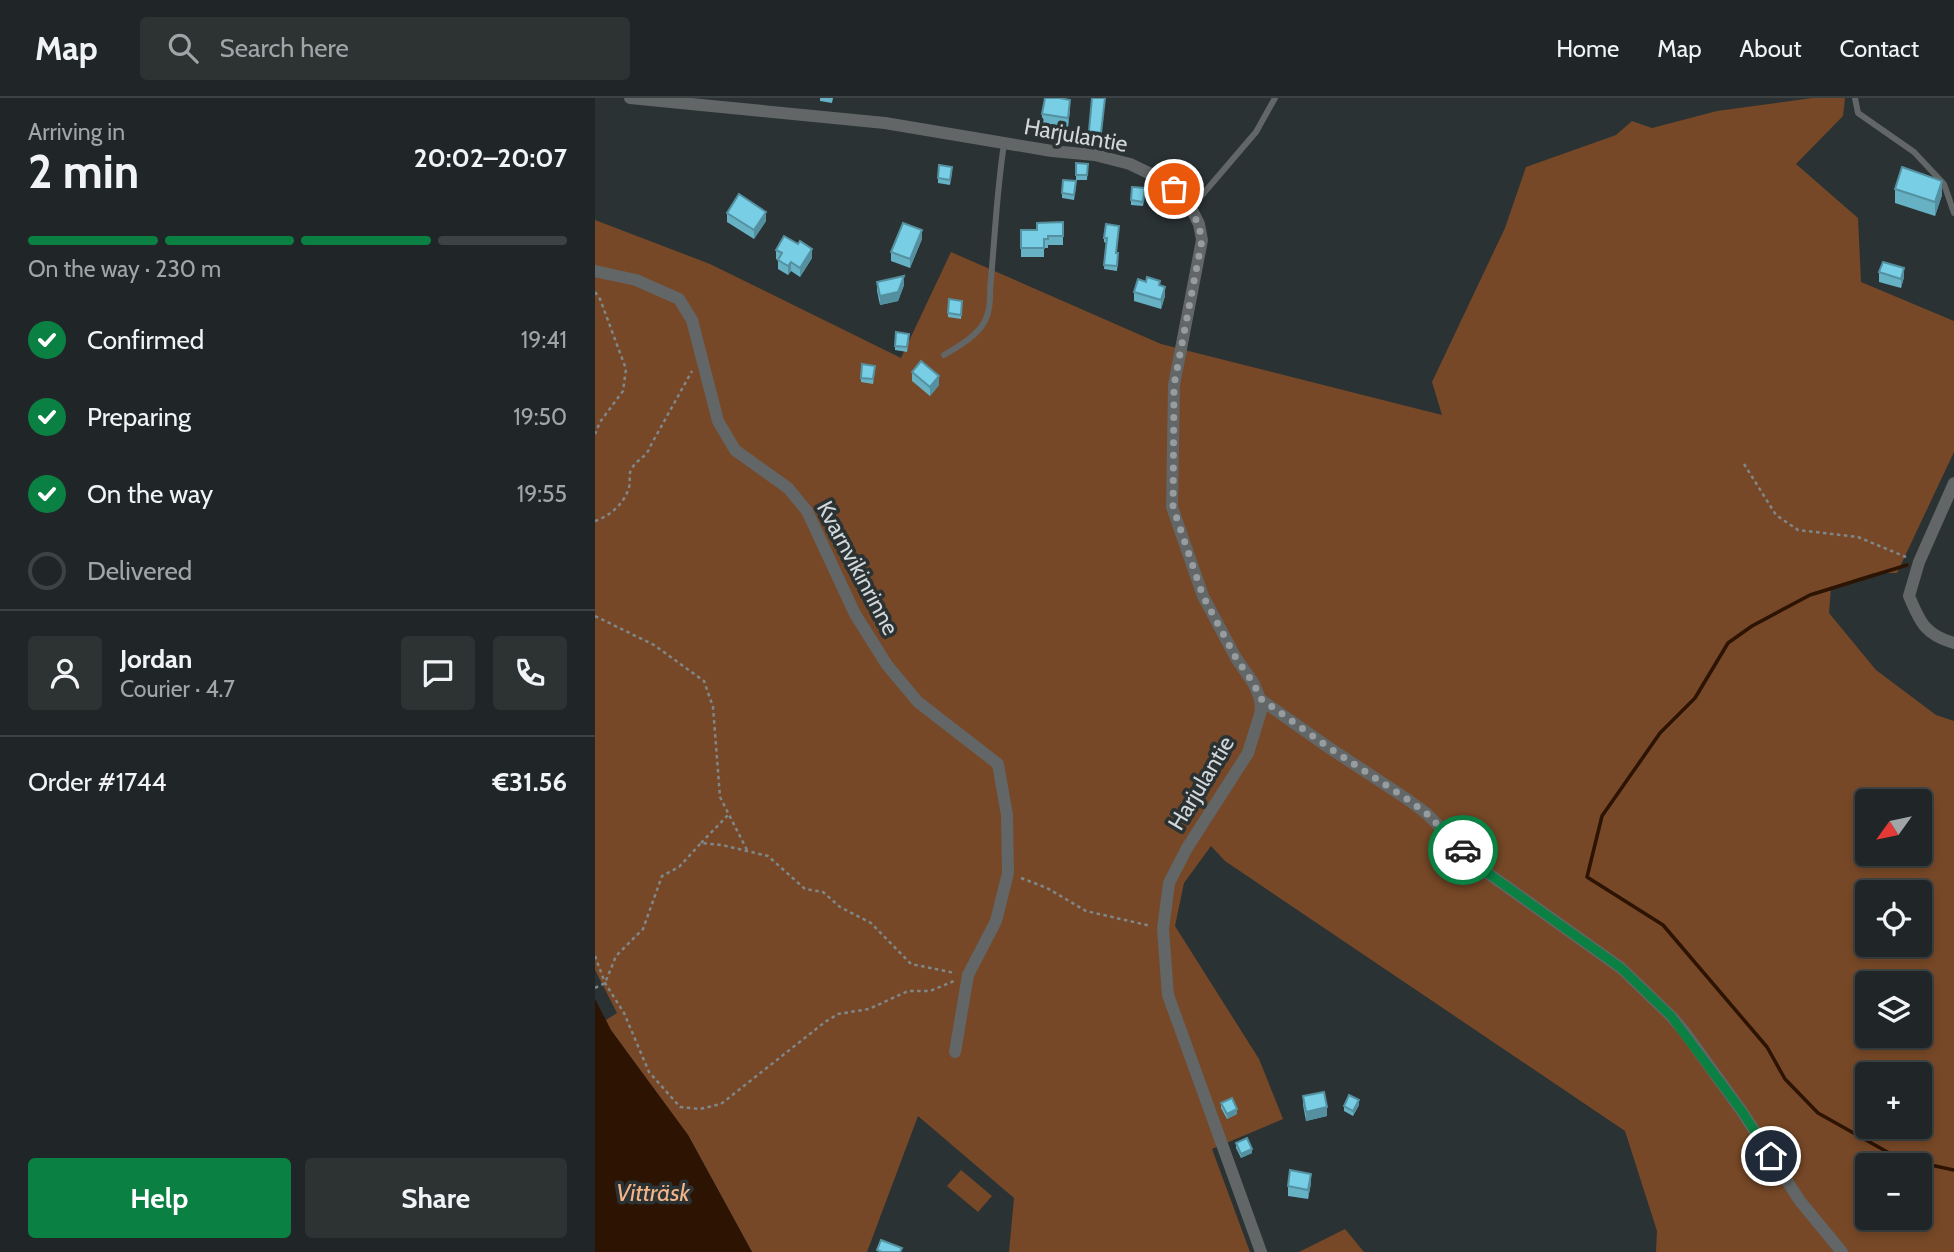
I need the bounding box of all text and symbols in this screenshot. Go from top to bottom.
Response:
search box [140,17,630,80]
text: Map [35,28,98,68]
icon: search [164,29,202,67]
text: Search here [220,32,349,64]
text: Home [1556,34,1619,63]
text: Map [1657,34,1702,63]
text: About [1740,34,1802,63]
text: Contact [1840,34,1919,63]
street label: Harjulantie [1022,112,1130,158]
text: Arriving in [28,118,125,146]
text: 20:02–20:07 [414,142,567,174]
text: 2 min [28,144,139,200]
pin [1144,159,1204,219]
icon: bag [1155,170,1193,208]
text: On the way · 230 m [28,255,221,283]
icon: check [28,321,66,359]
text: Confirmed [87,324,204,356]
text: 19:41 [521,326,567,354]
icon: check [28,398,66,436]
text: Preparing [87,401,191,433]
text: 19:50 [513,403,567,431]
icon: check [28,475,66,513]
text: On the way [87,478,213,510]
text: 19:55 [517,480,567,508]
street label: Kvarnvikinrinne [811,496,905,640]
text: Delivered [87,555,192,587]
button: person [28,636,102,710]
button: chat [401,636,475,710]
button: phone [493,636,567,710]
text: Jordan [120,643,192,675]
text: Courier · 4.7 [120,675,235,703]
street label: Harjulantie [1162,731,1240,835]
text: Order #1744 [28,766,167,798]
text: €31.56 [492,766,567,798]
north arrow [1855,789,1932,866]
map controls [1855,789,1932,1230]
courier [1428,815,1498,885]
icon: car [1444,831,1482,869]
button: locate [1855,880,1932,957]
button: layers [1855,971,1932,1048]
button: + [1855,1062,1932,1139]
pin [1741,1126,1801,1186]
icon: home [1752,1137,1790,1175]
button: − [1855,1153,1932,1230]
button: Help [28,1158,291,1238]
button: Share [305,1158,567,1238]
water label: Vitträsk [616,1178,691,1207]

